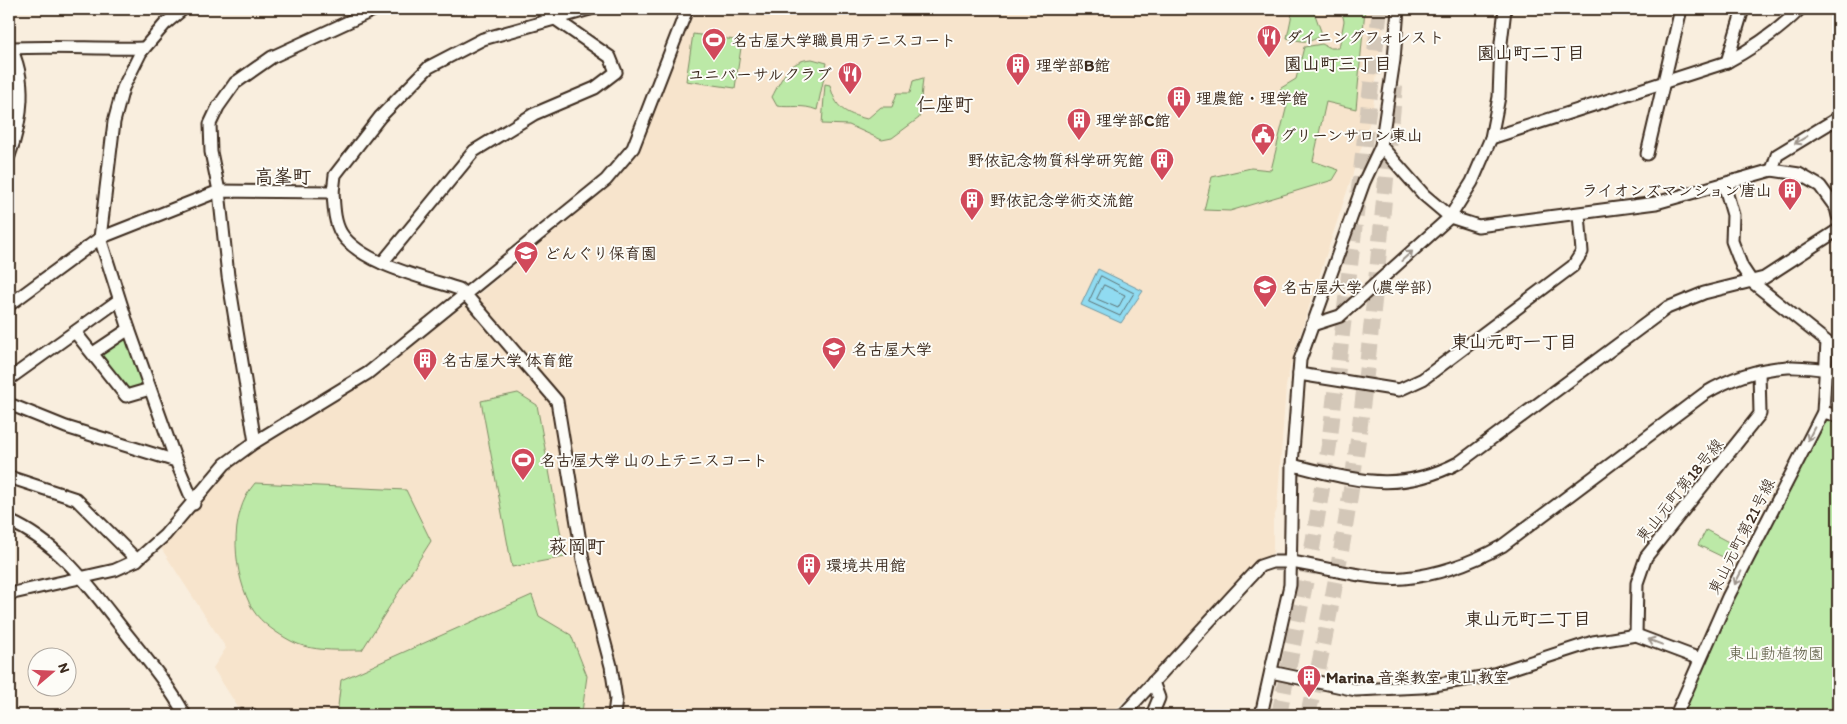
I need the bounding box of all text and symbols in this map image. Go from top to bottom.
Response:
restaurant icon: ダイニングフォレスト [1256,24,1282,58]
sports icon: 名古屋大学職員用テニスコート [701,27,727,61]
place label: ダイニングフォレスト [1286,28,1444,47]
place label: 名古屋大学職員用テニスコート [732,31,956,50]
district label: 園山町二丁目 [1477,42,1585,64]
building icon: 理学部B館 [1005,52,1031,86]
district label: 園山町三丁目 [1284,53,1392,75]
place label: 理学部B館 [1036,56,1110,75]
restaurant icon: ユニバーサルクラブ [837,61,863,95]
place label: ユニバーサルクラブ [688,65,832,84]
building icon: 理農館・理学館 [1166,85,1192,119]
place label: 理農館・理学館 [1196,89,1308,108]
district label: 仁座町 [916,93,974,116]
building icon: 理学部C館 [1066,107,1092,141]
place label: 理学部C館 [1096,111,1170,130]
public building icon: グリーンサロン東山 [1250,122,1276,156]
place label: グリーンサロン東山 [1280,126,1423,145]
one-way arrow [1794,136,1808,146]
building icon: 野依記念物質科学研究館 [1149,147,1175,181]
place label: 野依記念物質科学研究館 [968,151,1144,170]
district label: 高峯町 [254,165,312,188]
building icon: ライオンズマンション唐山 [1777,177,1803,211]
place label: ライオンズマンション唐山 [1582,181,1772,200]
building icon: 野依記念学術交流館 [959,187,985,221]
place label: 野依記念学術交流館 [990,191,1134,210]
school or university icon: どんぐり保育園 [513,240,539,274]
place label: どんぐり保育園 [544,244,657,263]
one-way arrow [1400,250,1413,262]
school or university icon: 名古屋大学（農学部） [1252,274,1278,308]
place label: 名古屋大学（農学部） [1282,278,1442,297]
district label: 東山元町一丁目 [1451,331,1577,353]
school or university icon: 名古屋大学 [821,336,847,370]
place label: 名古屋大学 [852,340,932,359]
building icon: 名古屋大学 体育館 [412,347,438,381]
place label: 名古屋大学 体育館 [442,351,574,370]
one-way arrow [1806,426,1816,441]
street label: 東山元町第18号線 [1632,435,1727,546]
sports icon: 名古屋大学 山の上テニスコート [510,447,536,481]
place label: 名古屋大学 山の上テニスコート [540,451,768,470]
street label: 東山元町第21号線 [1704,475,1779,597]
district label: 萩岡町 [548,535,606,558]
building icon: 環境共用館 [796,552,822,586]
place label: 環境共用館 [826,556,906,575]
one-way arrow [1733,571,1743,586]
district label: 東山元町二丁目 [1465,608,1591,630]
one-way arrow [1647,637,1663,646]
park label: 東山動植物園 [1728,644,1824,663]
north arrow [28,646,78,696]
text: N [54,661,73,675]
building icon: Marina 音楽教室 東山教室 [1296,664,1322,698]
place label: Marina 音楽教室 東山教室 [1326,668,1509,687]

